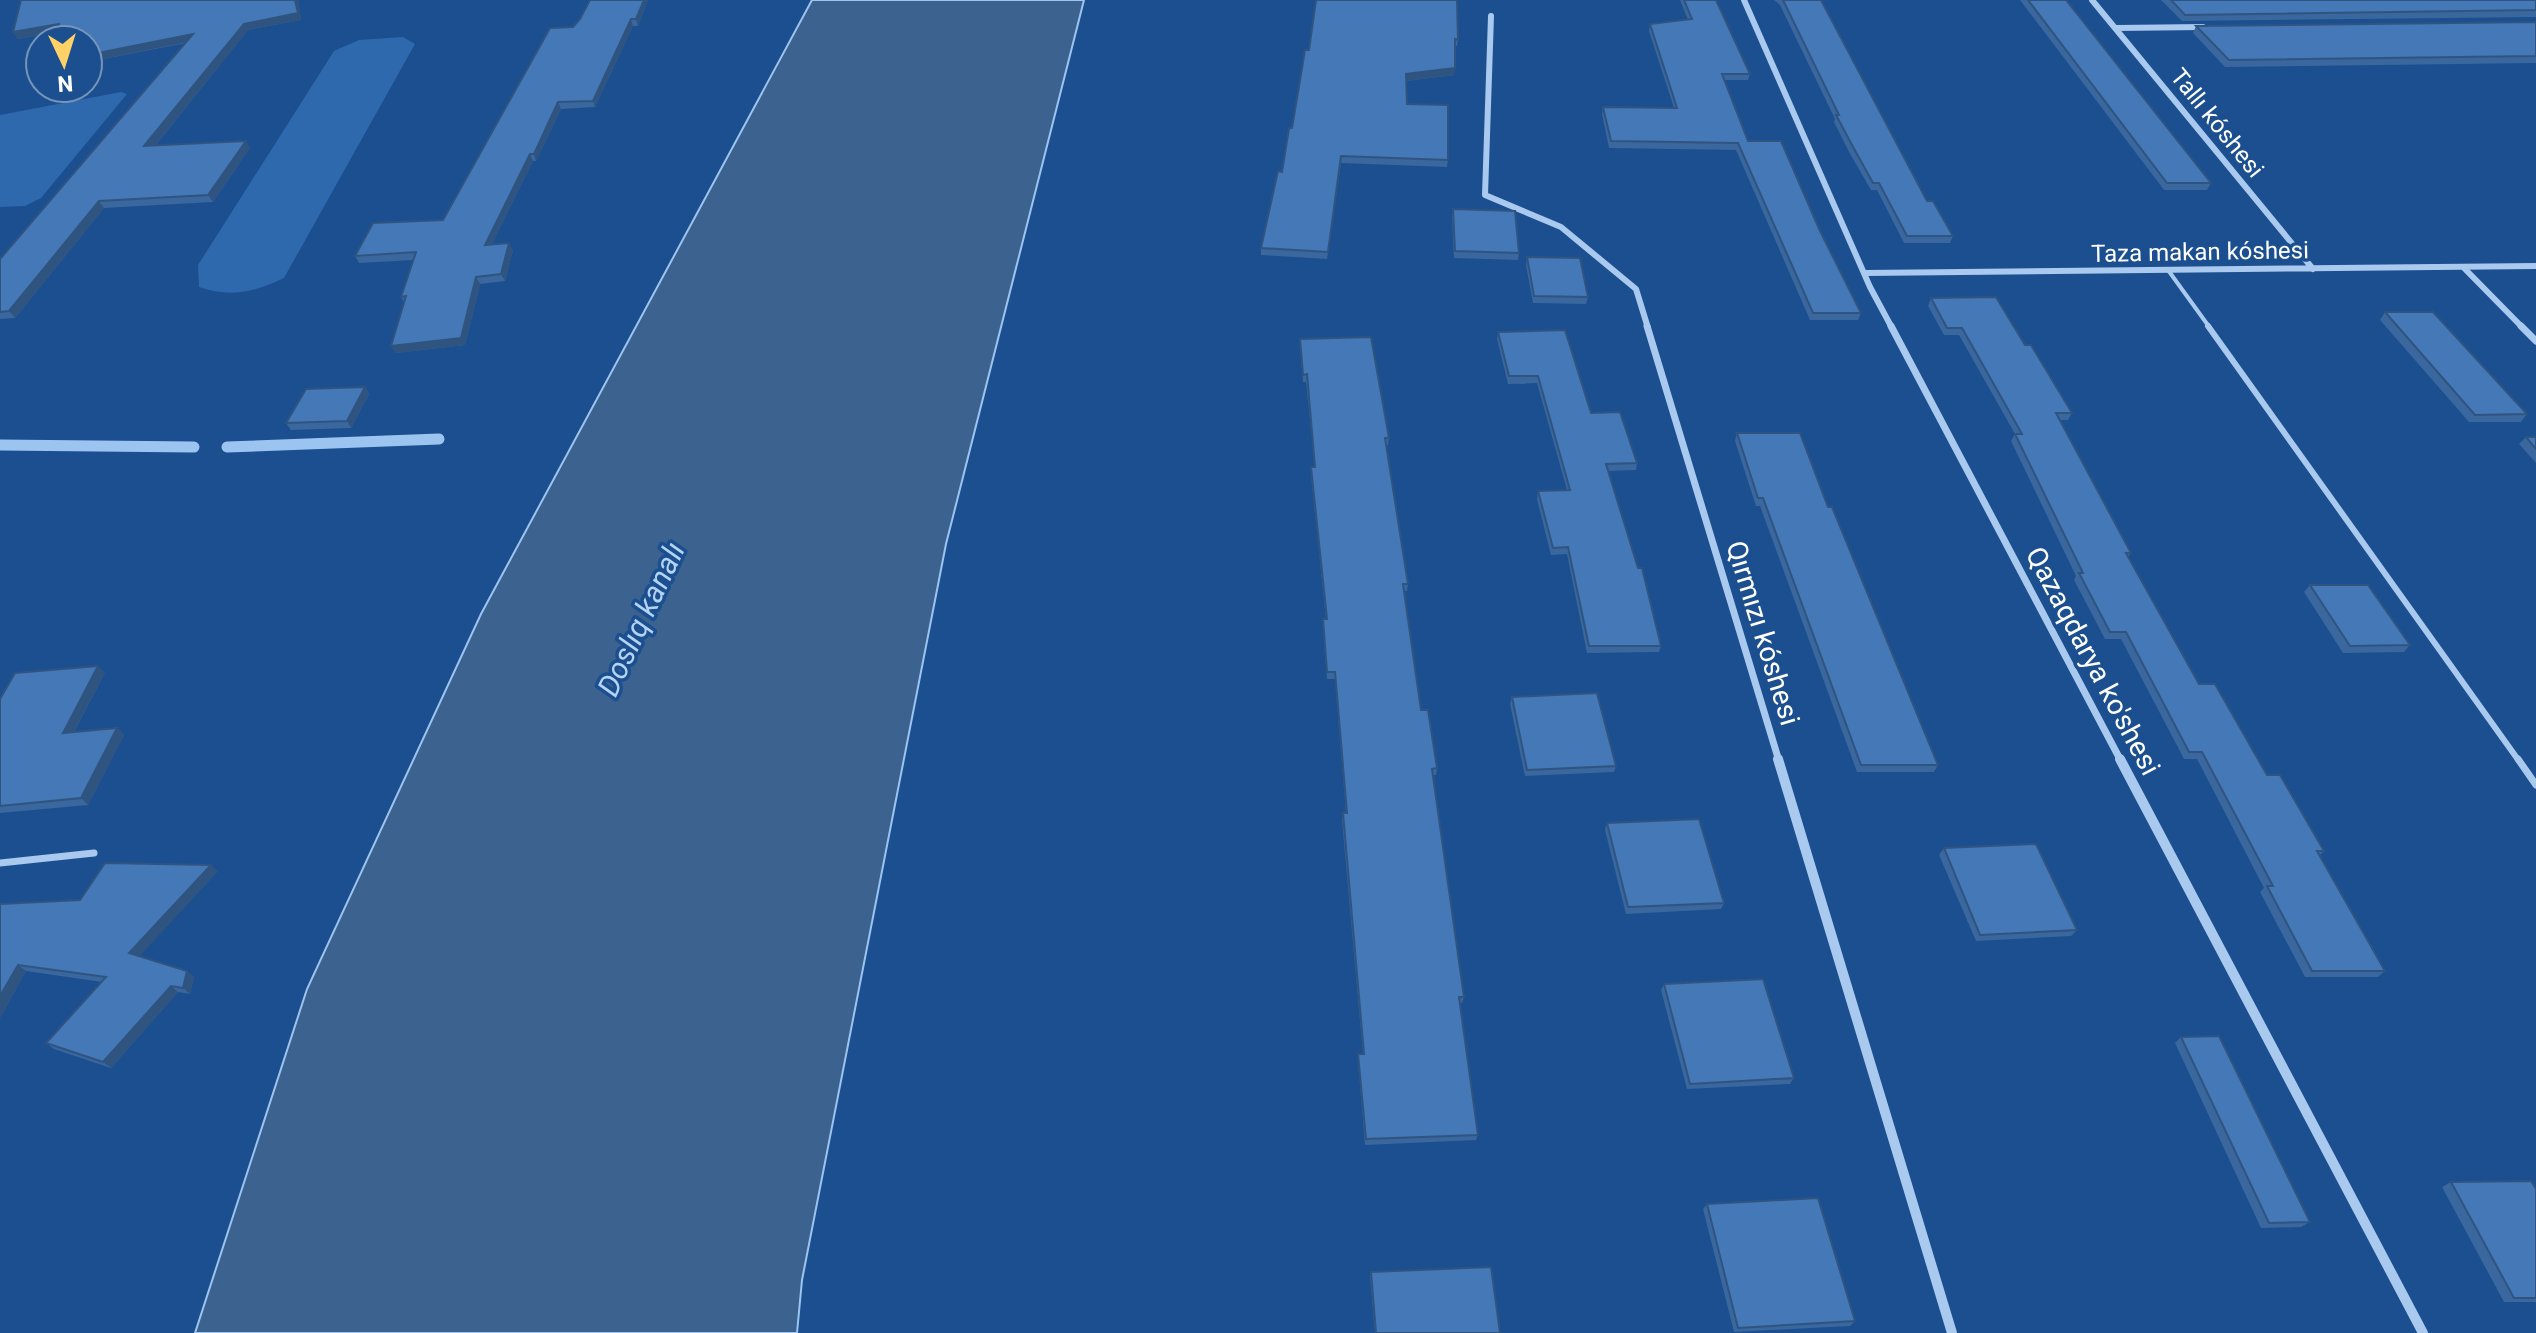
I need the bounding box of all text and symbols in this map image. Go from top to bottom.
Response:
north arrow [24,24,104,104]
street label: Tallı kóshesi [2165,63,2269,183]
text: N [57,70,74,96]
street label: Taza makan kóshesi [2091,236,2309,268]
water label: Doslıq kanalı [590,537,692,701]
street label: Qırmızı kóshesi [1719,537,1807,729]
street label: Qazaqdarya ko'shesi [2019,541,2167,781]

